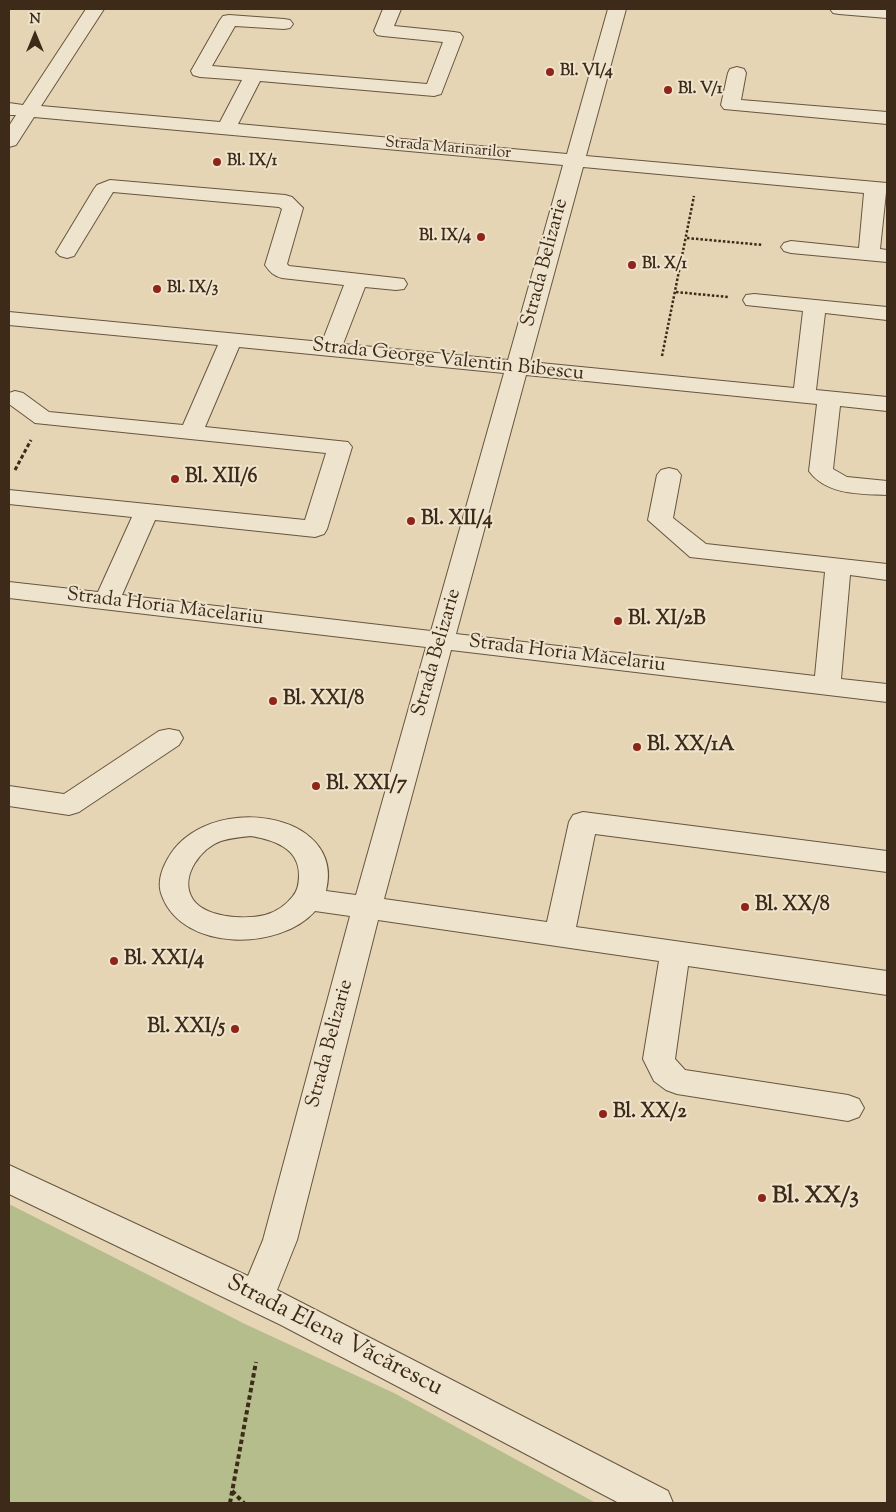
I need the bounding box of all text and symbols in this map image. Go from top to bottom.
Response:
north arrow [10,10,60,60]
text: N [29,10,41,30]
place label: Bl. VI/4 [560,62,613,82]
marker: Bl. VI/4 [544,66,556,78]
place label: Bl. V/1 [678,80,722,100]
marker: Bl. V/1 [662,84,674,96]
street label: Strada Marinarilor [384,134,512,164]
place label: Bl. IX/1 [227,152,277,172]
marker: Bl. IX/1 [211,156,223,168]
street label: Strada Belizarie [517,196,575,330]
place label: Bl. IX/4 [419,227,471,247]
marker: Bl. IX/4 [475,231,487,243]
place label: Bl. X/1 [642,255,687,275]
marker: Bl. X/1 [626,259,638,271]
place label: Bl. IX/3 [167,279,218,299]
marker: Bl. IX/3 [151,283,163,295]
street label: Strada George Valentin Bibescu [311,335,585,387]
place label: Bl. XII/6 [185,467,257,491]
marker: Bl. XII/6 [169,473,181,485]
place label: Bl. XII/4 [421,509,493,533]
marker: Bl. XII/4 [405,515,417,527]
street label: Strada Horia Măcelariu [65,584,265,632]
street label: Strada Belizarie [408,586,468,720]
place label: Bl. XI/2B [628,609,706,633]
marker: Bl. XI/2B [612,615,624,627]
street label: Strada Horia Măcelariu [467,631,667,679]
place label: Bl. XXI/8 [283,689,364,713]
marker: Bl. XXI/8 [267,695,279,707]
place label: Bl. XX/1A [647,735,734,759]
marker: Bl. XX/1A [631,741,643,753]
place label: Bl. XXI/7 [326,774,407,798]
marker: Bl. XXI/7 [310,780,322,792]
place label: Bl. XX/8 [755,895,830,919]
marker: Bl. XX/8 [739,901,751,913]
place label: Bl. XXI/4 [124,949,204,973]
marker: Bl. XXI/4 [108,955,120,967]
street label: Strada Belizarie [302,977,360,1111]
place label: Bl. XXI/5 [147,1017,225,1041]
marker: Bl. XXI/5 [229,1023,241,1035]
place label: Bl. XX/2 [613,1102,687,1126]
marker: Bl. XX/2 [597,1108,609,1120]
place label: Bl. XX/3 [772,1184,859,1212]
marker: Bl. XX/3 [756,1192,768,1204]
street label: Strada Elena Văcărescu [221,1270,447,1404]

